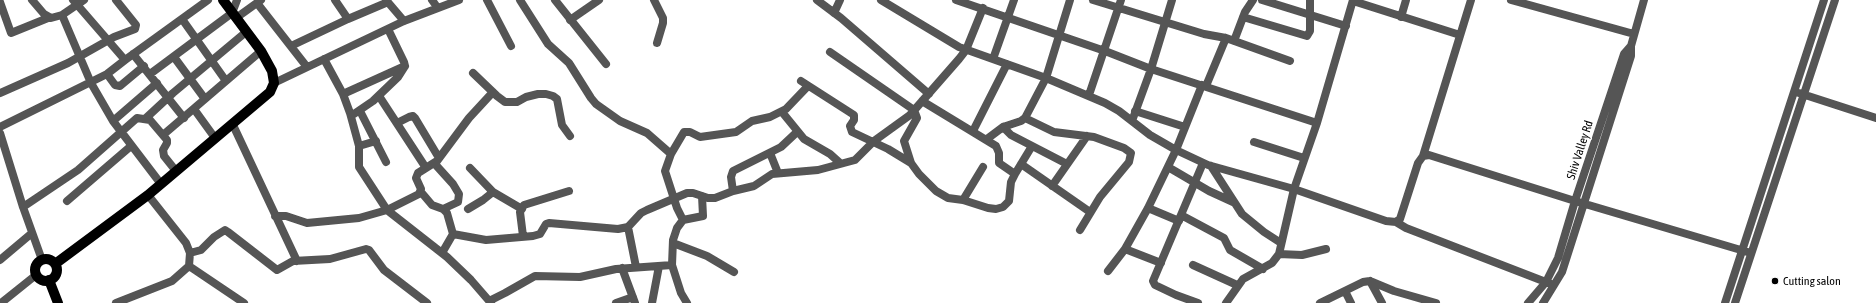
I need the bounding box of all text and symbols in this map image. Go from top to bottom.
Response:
street label: Shiv Valley Rd [1564,119,1596,181]
place label: Cutting salon [1783,274,1841,288]
marker: Cutting salon [1770,276,1780,286]

